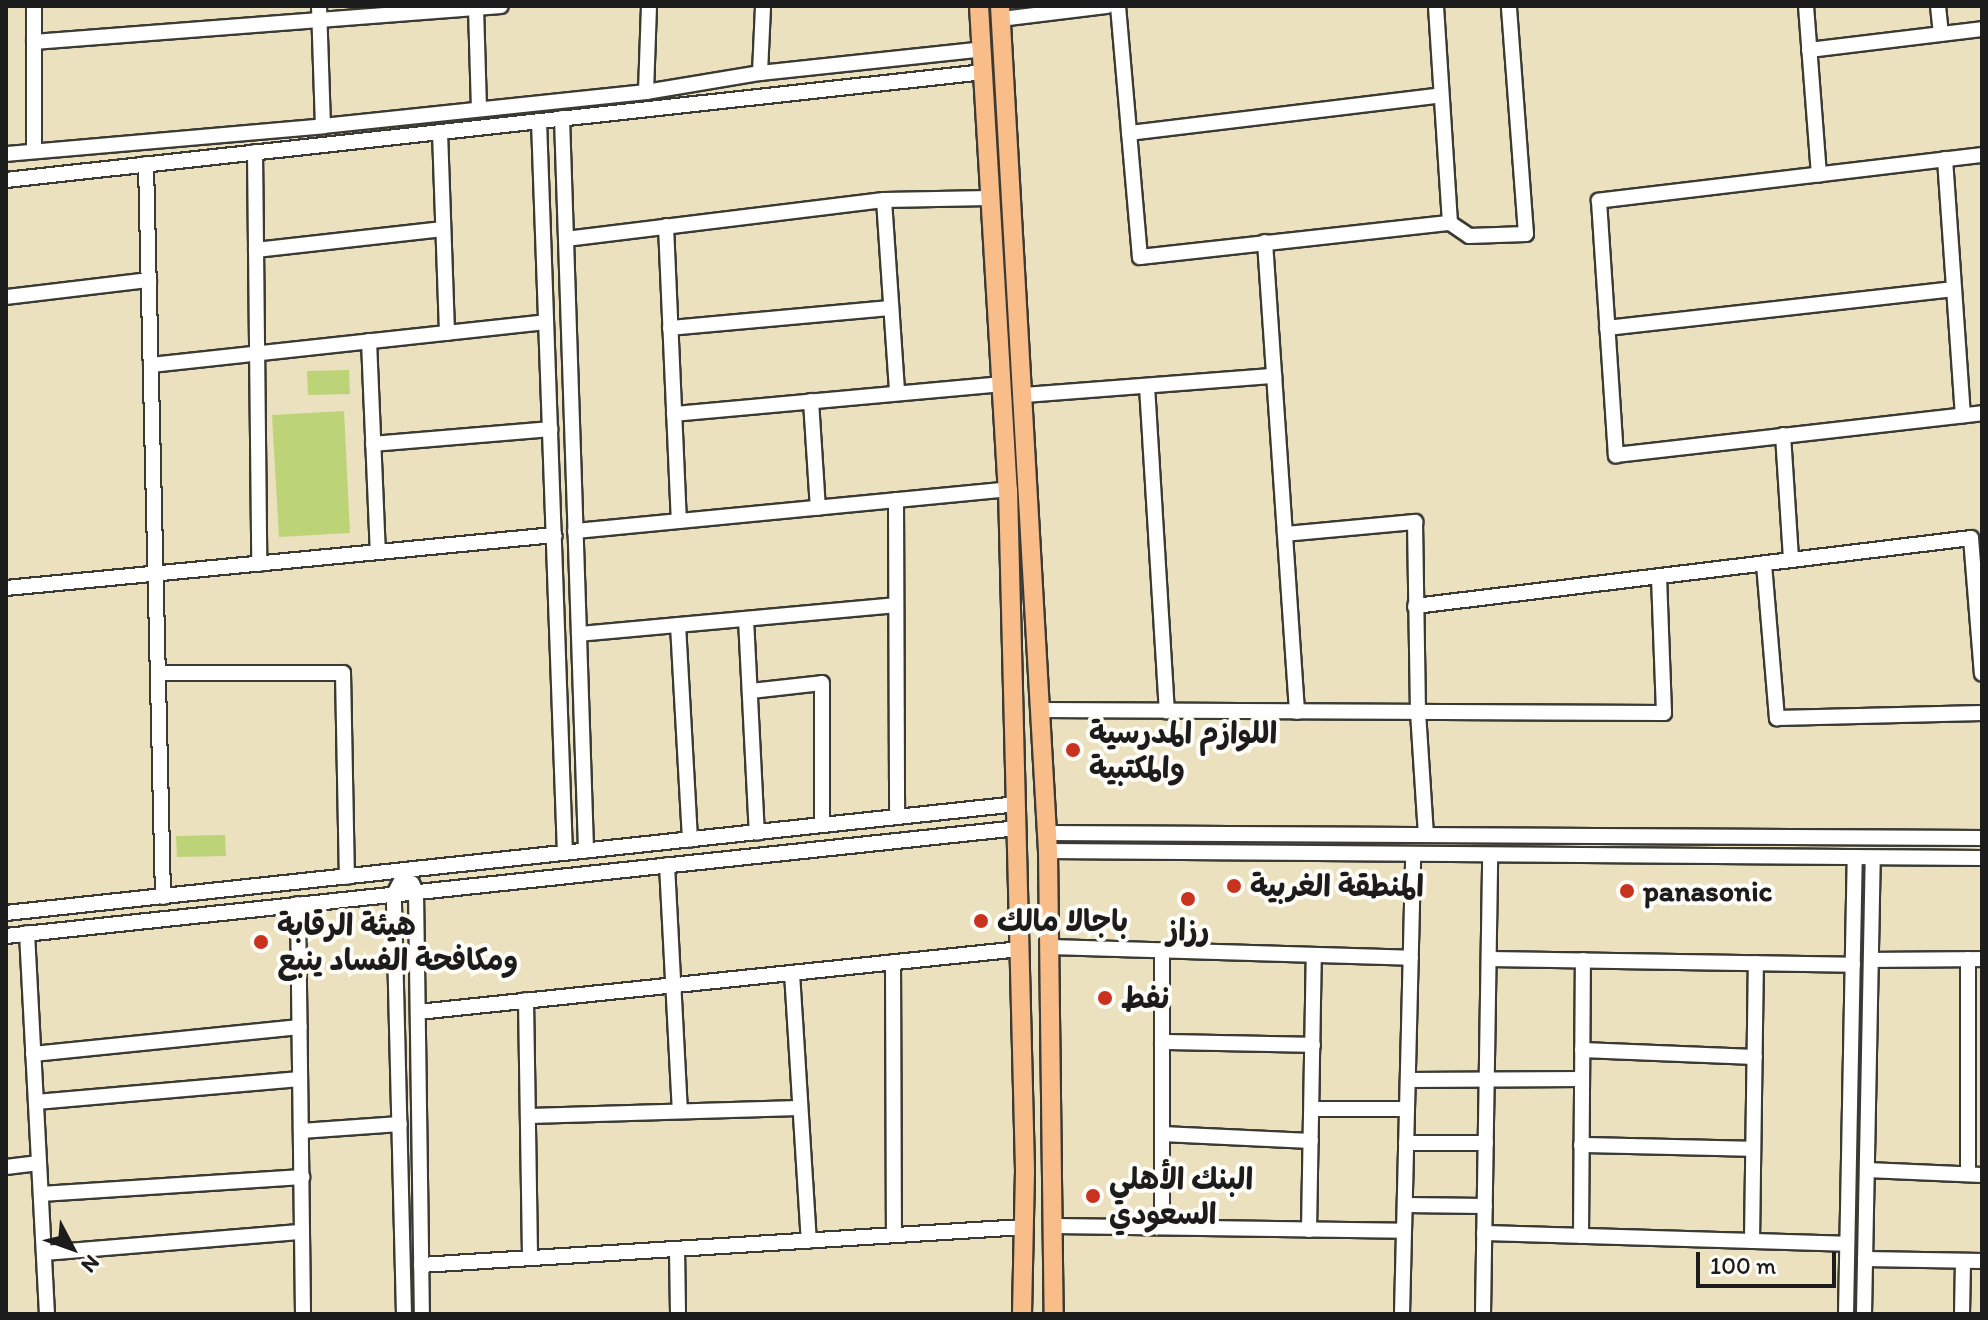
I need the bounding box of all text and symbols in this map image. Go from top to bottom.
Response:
place label: اللوازم المدرسية والمكتبية [1089,715,1277,786]
marker: اللوازم المدرسية والمكتبية [1064,741,1082,759]
place label: المنطقة الغربية [1250,868,1424,904]
place label: panasonic [1643,873,1772,909]
marker: المنطقة الغربية [1225,877,1243,895]
marker: panasonic [1618,882,1636,900]
marker: رزاز [1179,890,1197,908]
place label: باجالا مالك [997,903,1128,939]
place label: هيئة الرقابة ومكافحة الفساد ينبع [277,907,518,978]
marker: باجالا مالك [972,912,990,930]
place label: رزاز [1167,912,1209,948]
marker: هيئة الرقابة ومكافحة الفساد ينبع [252,933,270,951]
place label: نفط [1121,980,1169,1016]
marker: نفط [1096,989,1114,1007]
place label: البنك الأهلي السعودي [1109,1161,1253,1232]
marker: البنك الأهلي السعودي [1084,1187,1102,1205]
north arrow [32,1208,112,1288]
scale bar [1700,1236,1840,1286]
text: N [75,1250,106,1279]
text: 100 m [1710,1251,1776,1280]

